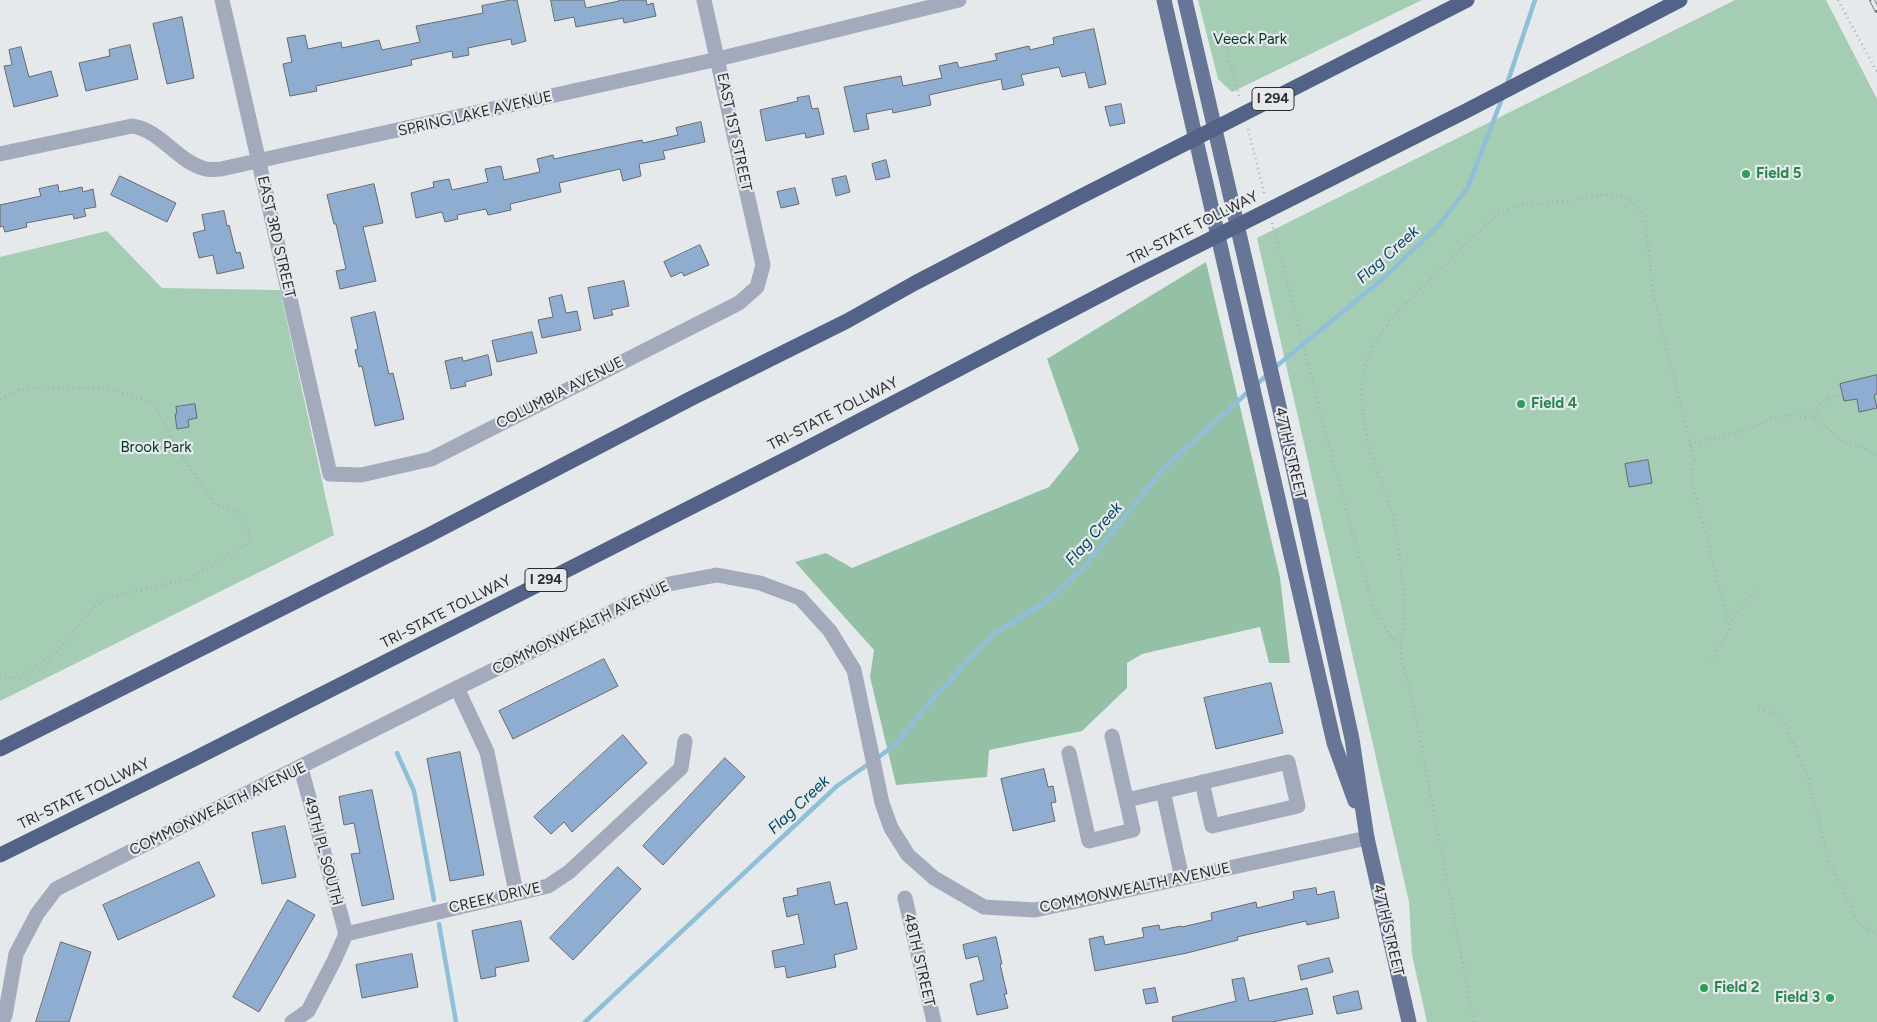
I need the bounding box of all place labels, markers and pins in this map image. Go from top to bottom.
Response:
place label: Field 5 [1756,165,1801,183]
marker: Field 5 [1740,168,1752,180]
place label: Field 4 [1531,395,1577,413]
marker: Field 4 [1515,398,1527,410]
place label: Field 2 [1714,979,1759,997]
marker: Field 2 [1698,982,1710,994]
place label: Field 3 [1775,989,1820,1007]
marker: Field 3 [1824,992,1836,1004]

